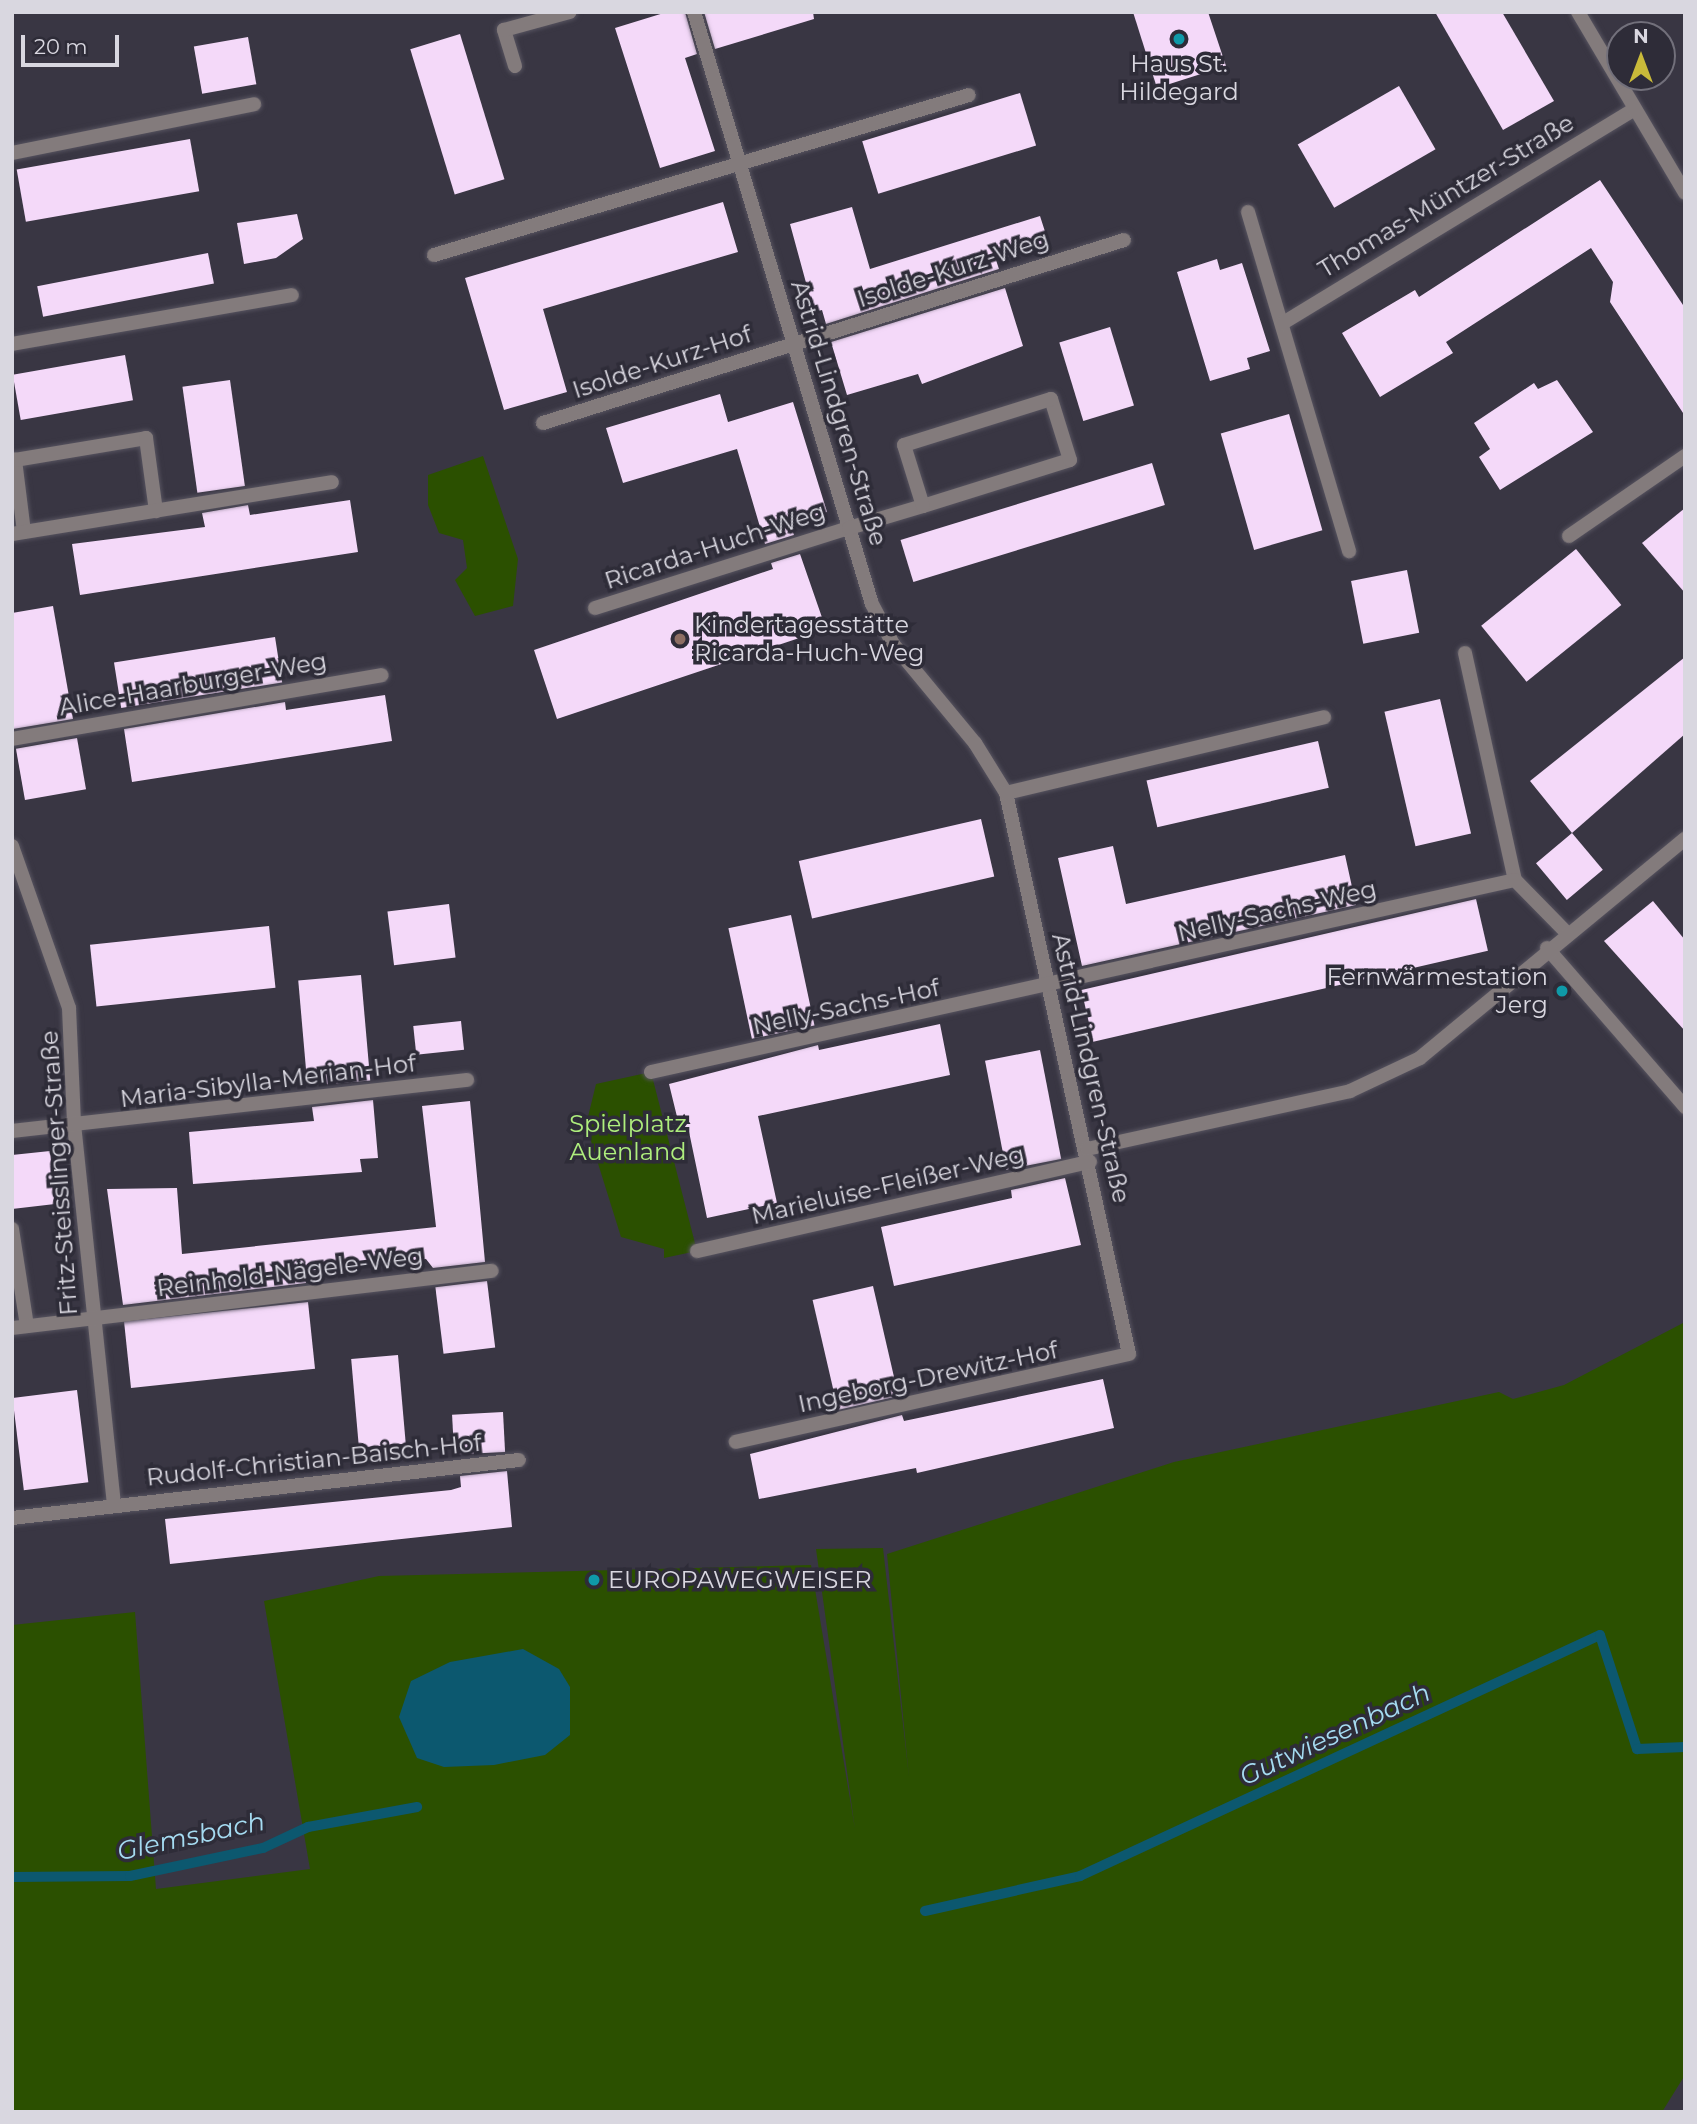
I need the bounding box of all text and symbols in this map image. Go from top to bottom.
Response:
scale bar [24,21,122,65]
north arrow [1606,21,1676,91]
text: N [1633,25,1649,48]
marker: Haus St. Hildegard [1171,31,1187,47]
text: 20 m [34,34,88,59]
place label: Haus St. Hildegard [1119,50,1239,106]
street label: Thomas-Müntzer-Straße [1313,108,1579,284]
street label: Isolde-Kurz-Weg [854,224,1052,314]
street label: Astrid-Lindgren-Straße [785,277,893,549]
street label: Isolde-Kurz-Hof [569,319,755,405]
street label: Ricarda-Huch-Weg [601,497,829,595]
place label: Kindertagesstätte Ricarda-Huch-Weg [694,611,925,667]
marker: Kindertagesstätte Ricarda-Huch-Weg [672,631,688,647]
street label: Alice-Haarburger-Weg [57,646,329,722]
street label: Nelly-Sachs-Weg [1175,874,1379,948]
street label: Astrid-Lindgren-Straße [1046,930,1136,1206]
place label: Fernwärmestation Jerg [1327,963,1548,1019]
street label: Nelly-Sachs-Hof [750,973,942,1041]
marker: Fernwärmestation Jerg [1554,983,1570,999]
street label: Fritz-Steisslinger-Straße [35,1030,83,1316]
street label: Maria-Sibylla-Merian-Hof [118,1049,418,1113]
park label: Spielplatz Auenland [569,1110,687,1166]
street label: Marieluise-Fleißer-Weg [749,1140,1027,1230]
street label: Reinhold-Nägele-Weg [155,1241,425,1303]
street label: Ingeborg-Drewitz-Hof [795,1335,1061,1419]
street label: Rudolf-Christian-Baisch-Hof [145,1428,483,1492]
place label: EUROPAWEGWEISER [608,1566,872,1594]
marker: EUROPAWEGWEISER [586,1572,602,1588]
water label: Gutwiesenbach [1235,1677,1435,1793]
water label: Glemsbach [114,1806,268,1868]

